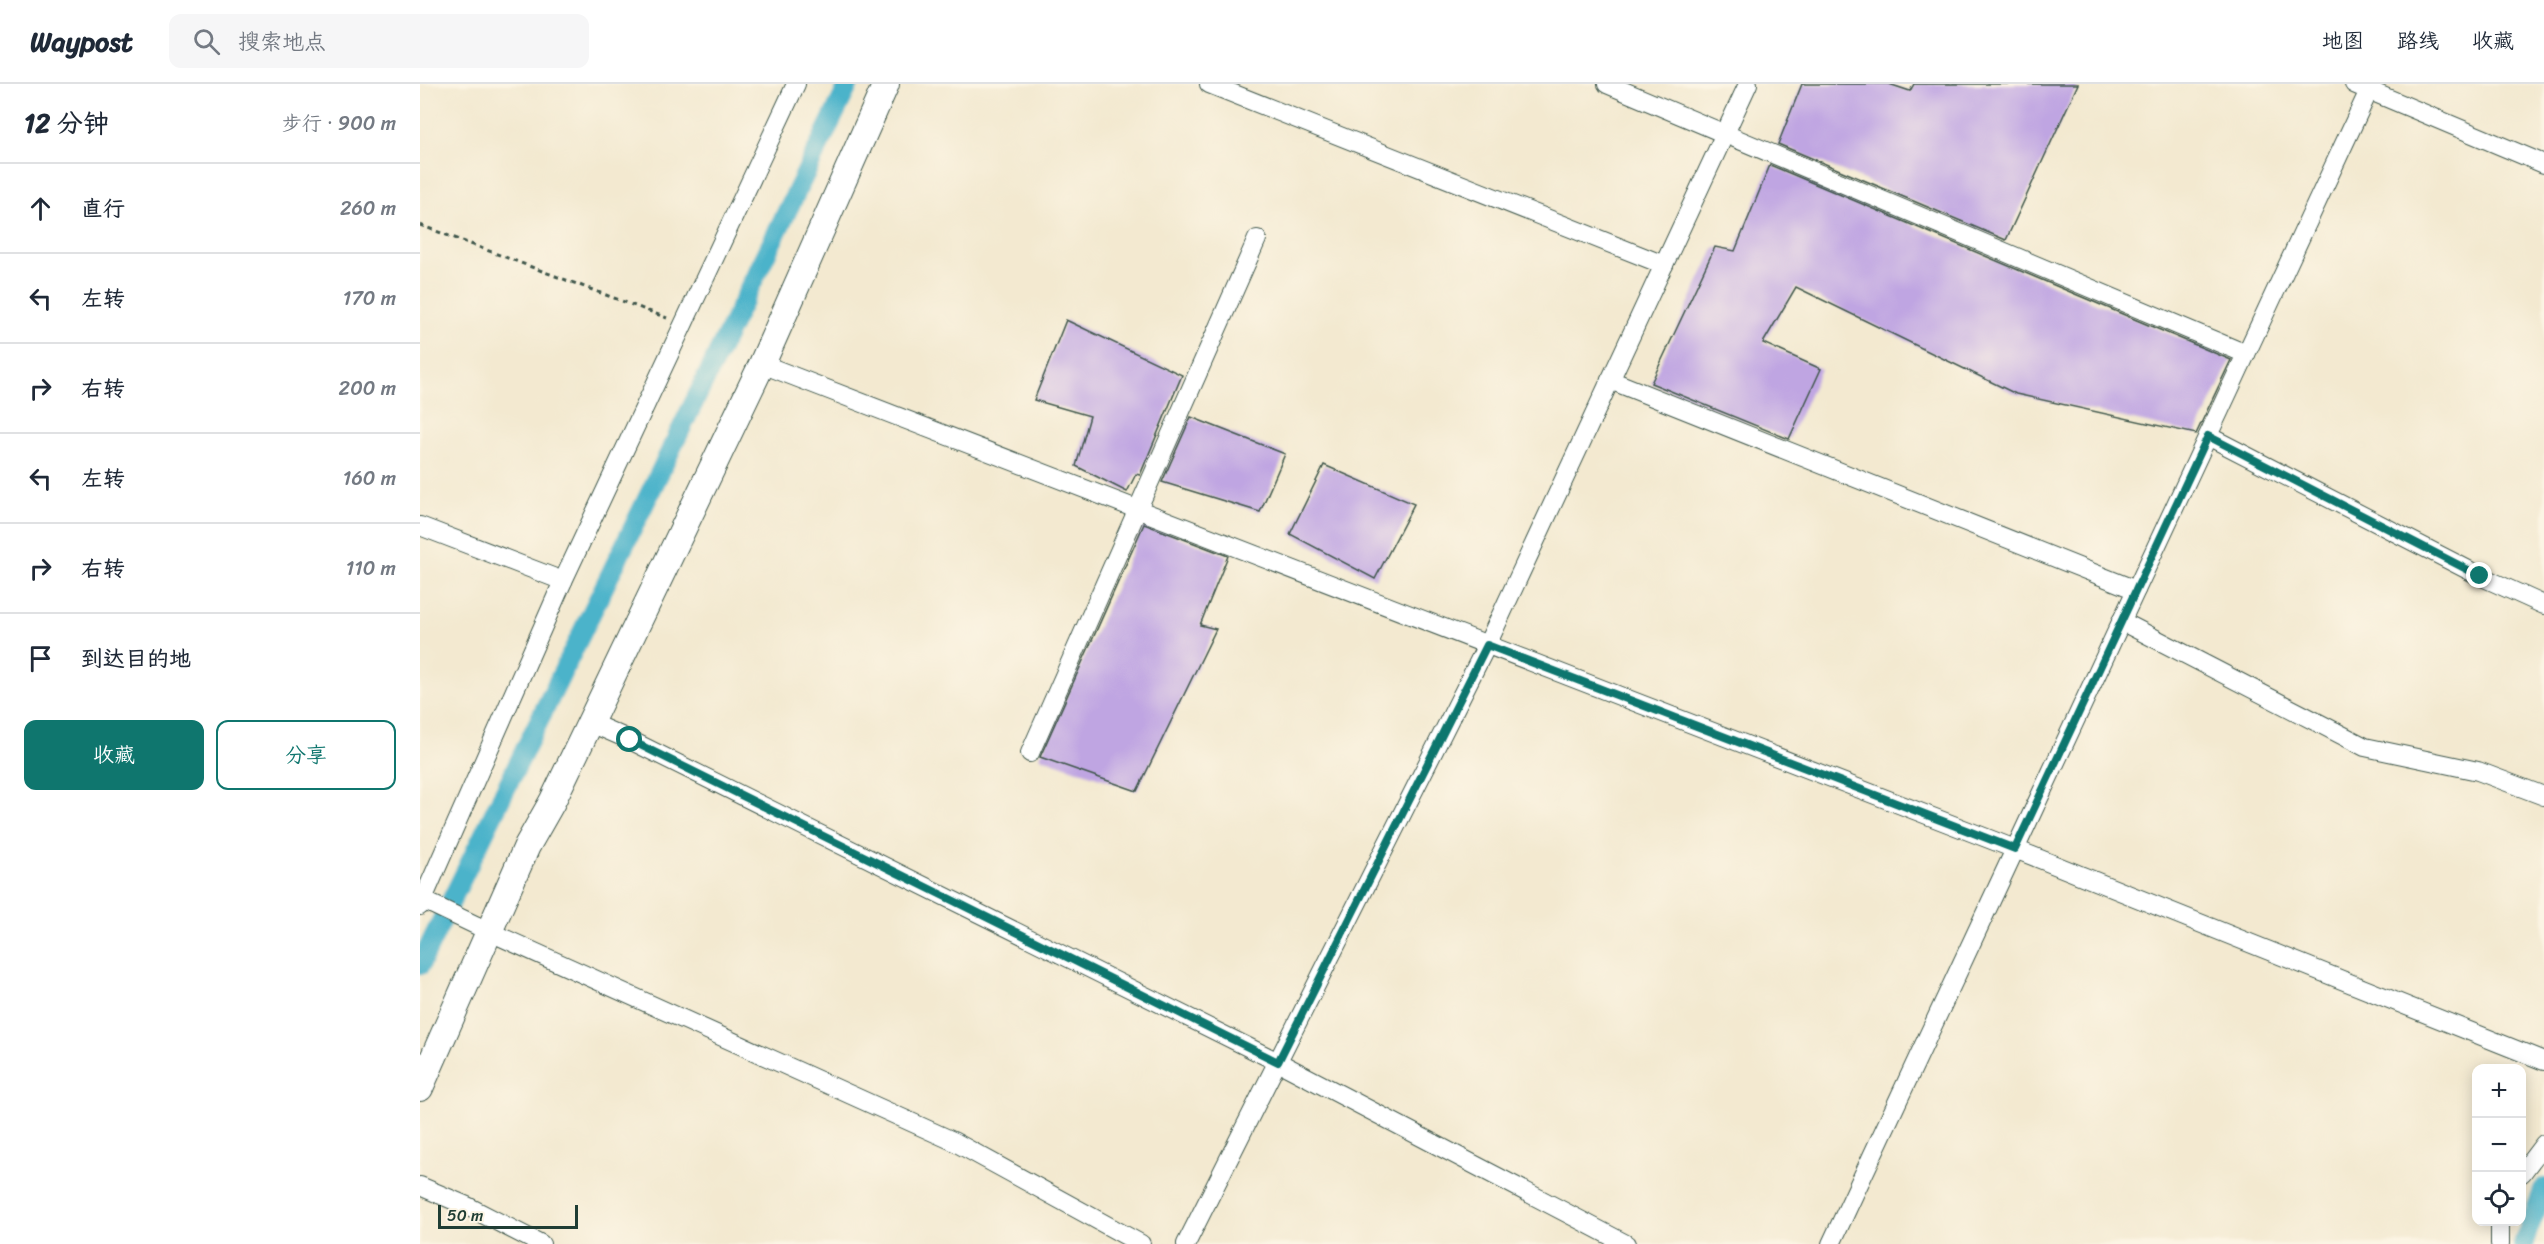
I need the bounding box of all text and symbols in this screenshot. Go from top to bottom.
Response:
search box [169,14,589,68]
text: Waypost [30,17,133,66]
text: 搜索地点 [238,22,326,61]
text: 地图 [2322,22,2364,60]
text: 路线 [2397,22,2439,60]
text: 收藏 [2472,22,2514,60]
icon: search [190,25,223,58]
text: 12 分钟 [24,100,109,146]
text: 步行 · 900 m [282,106,396,141]
text: 直行 [81,189,125,228]
text: 260 m [340,191,396,226]
icon: ahead [24,192,57,225]
text: 左转 [81,279,125,318]
text: 170 m [343,281,396,316]
icon: left [24,282,57,315]
text: 右转 [81,369,125,408]
text: 200 m [339,371,396,406]
icon: right [24,372,57,405]
text: 左转 [81,459,125,498]
text: 160 m [343,461,396,496]
icon: left [24,462,57,495]
text: 右转 [81,549,125,588]
text: 110 m [346,551,396,586]
icon: right [24,552,57,585]
route end [2466,562,2492,588]
text: 到达目的地 [81,639,191,678]
icon: arrive [24,642,57,675]
button: 收藏 [24,720,204,790]
button: 分享 [216,720,396,790]
route start [616,726,642,752]
map controls [2472,1064,2526,1226]
button: + [2472,1064,2526,1118]
button: − [2472,1118,2526,1172]
button: locate [2472,1172,2526,1226]
text: 50 m [447,1201,483,1230]
scale bar [438,1202,578,1230]

